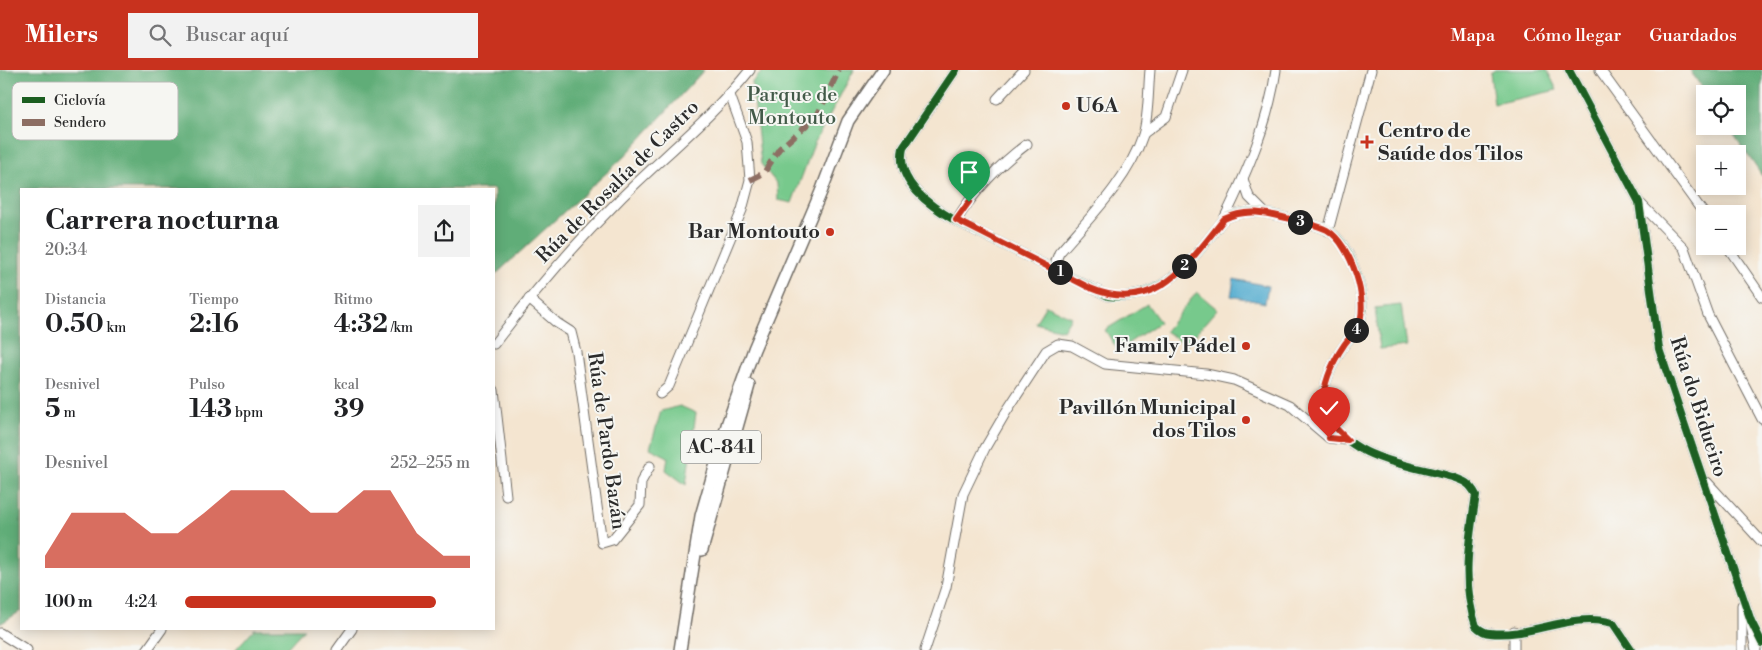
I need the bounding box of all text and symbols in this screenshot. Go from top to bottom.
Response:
search box [128,13,478,58]
text: Milers [25,20,98,50]
icon: search [146,21,174,49]
text: Buscar aquí [186,23,288,47]
text: Mapa [1451,24,1495,47]
text: Cómo llegar [1523,24,1621,47]
text: Guardados [1649,24,1737,47]
legend [12,82,178,140]
park label: Parque de Montouto [747,83,837,131]
map controls [1696,85,1746,255]
button: locate [1696,85,1746,135]
text: Ciclovía [54,92,107,110]
place label: U6A [1076,94,1119,119]
street label: Rúa de Rosalía de Castro [531,95,705,269]
marker: U6A [1060,100,1072,112]
text: Sendero [54,114,106,132]
place label: Centro de Saúde dos Tilos [1378,119,1523,167]
marker: Centro de Saúde dos Tilos [1360,135,1374,149]
button: + [1696,145,1746,195]
pin [948,151,990,202]
icon: arrive [955,158,983,186]
text: Carrera nocturna [45,203,279,238]
button: share [418,205,470,257]
button: − [1696,205,1746,255]
pin: 3 [1288,210,1312,234]
text: 3 [1296,213,1305,231]
place label: Bar Montouto [688,220,820,245]
marker: Bar Montouto [824,226,836,238]
text: 20:34 [45,240,87,260]
pin: 2 [1172,254,1196,278]
text: 2 [1180,257,1189,275]
pin: 1 [1048,260,1072,284]
text: 1 [1057,263,1064,281]
text: Distancia [45,291,106,309]
text: Tiempo [189,291,239,309]
text: Ritmo [334,291,373,309]
text: 0.50 [45,309,104,340]
text: 2:16 [189,309,239,340]
text: 4:32 [334,309,388,340]
pin: 4 [1344,318,1368,342]
text: km [104,319,126,337]
text: /km [388,319,413,337]
text: 4 [1352,321,1361,339]
place label: Family Pádel [1115,334,1236,359]
street label: Rúa do Bidueiro [1664,334,1732,480]
marker: Family Pádel [1240,340,1252,352]
street label: Rúa de Pardo Bazán [581,351,631,531]
text: Desnivel [45,376,100,394]
text: Pulso [189,376,225,394]
text: kcal [334,376,359,394]
pin [1308,387,1350,438]
text: 5 [45,394,61,425]
text: 143 [189,394,232,425]
text: 39 [334,394,364,425]
icon: check [1315,394,1343,422]
place label: Pavillón Municipal dos Tilos [1059,396,1236,444]
text: m [61,404,76,422]
text: bpm [232,404,263,422]
marker: Pavillón Municipal dos Tilos [1240,414,1252,426]
road number: AC-841 [681,431,761,464]
text: Desnivel [45,453,108,473]
text: 252–255 m [390,453,470,473]
text: 100 m [45,592,93,612]
text: 4:24 [125,592,157,612]

